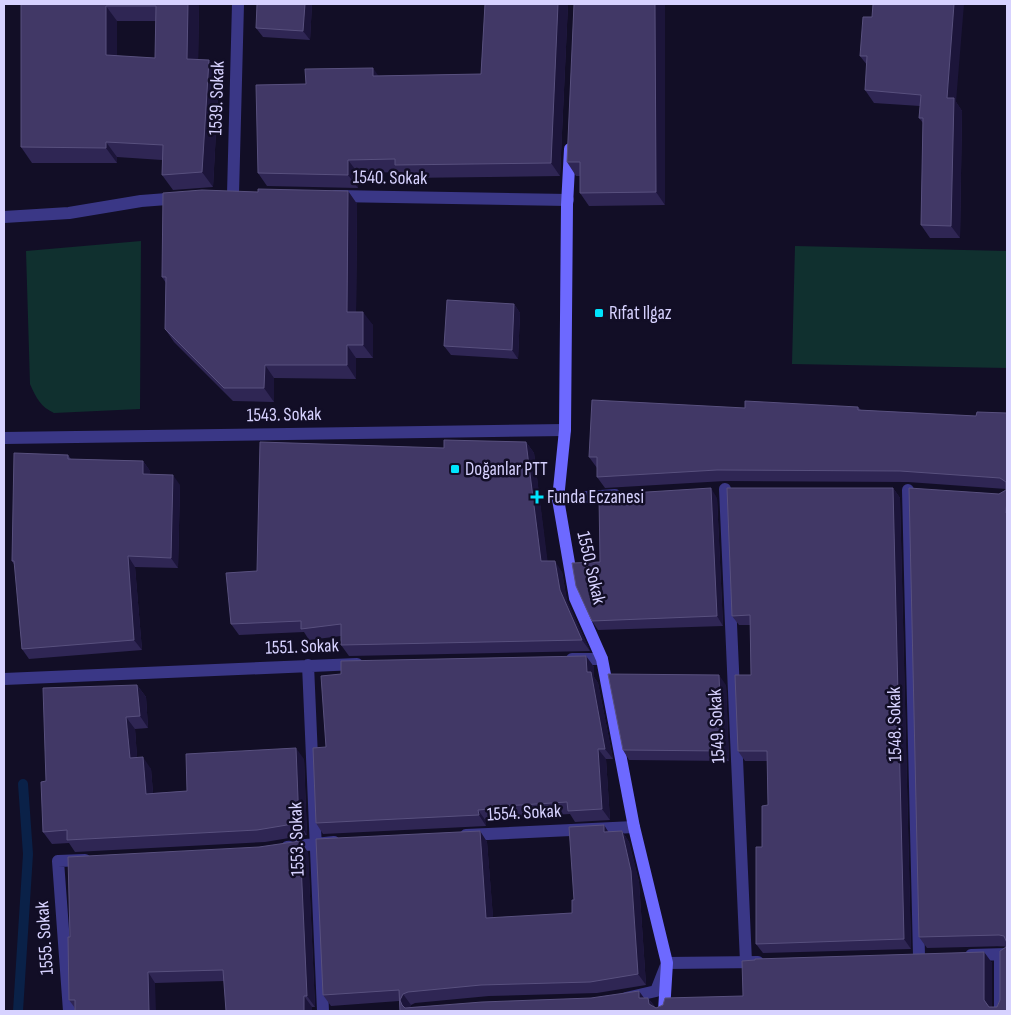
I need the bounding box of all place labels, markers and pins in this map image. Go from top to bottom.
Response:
place label: Rıfat Ilgaz [609,302,672,325]
marker: Rıfat Ilgaz [593,307,605,319]
place label: Doğanlar PTT [465,458,548,481]
marker: Doğanlar PTT [449,463,461,475]
place label: Funda Eczanesi [547,486,644,509]
marker: Funda Eczanesi [531,491,543,503]

